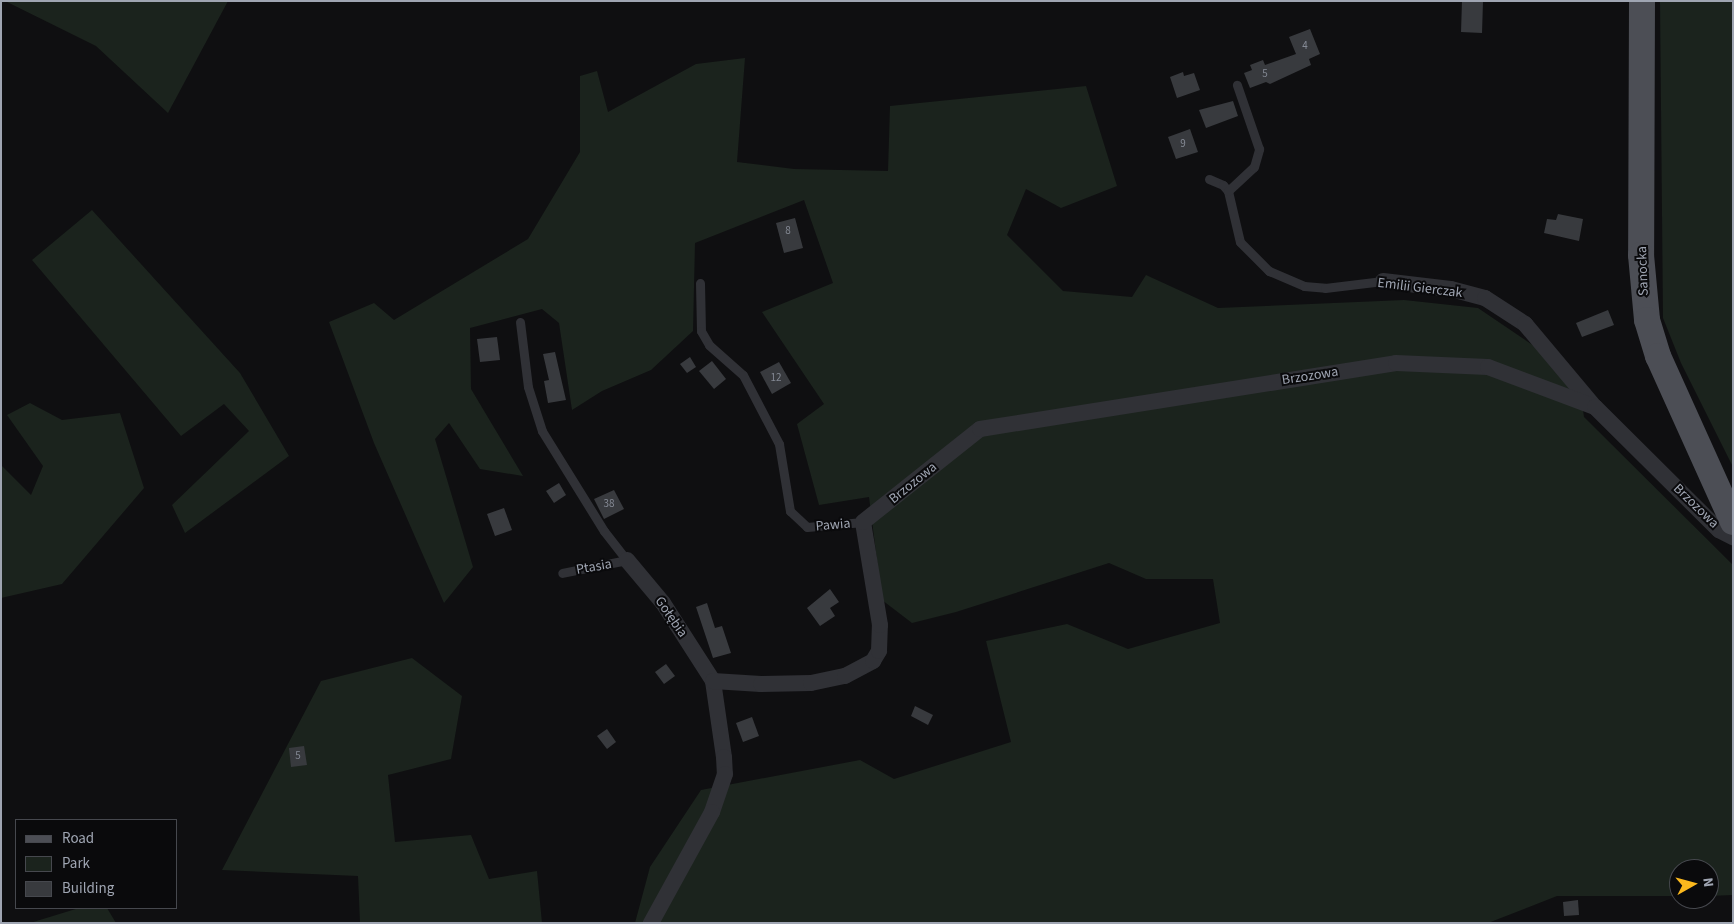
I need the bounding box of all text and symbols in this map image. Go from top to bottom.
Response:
house number: 4 [1302,39,1308,53]
house number: 5 [1262,67,1268,81]
house number: 9 [1180,137,1186,151]
house number: 8 [785,224,791,238]
street label: Sanocka [1634,246,1652,296]
street label: Emilii Gierczak [1377,274,1463,302]
street label: Brzozowa [1281,363,1339,389]
house number: 12 [771,371,781,385]
street label: Brzozowa [886,459,940,507]
street label: Brzozowa [1670,480,1722,532]
house number: 38 [604,497,614,511]
street label: Pawia [815,515,851,535]
street label: Ptasia [575,556,613,578]
street label: Gołębia [651,594,691,640]
house number: 5 [295,749,301,763]
legend [15,819,178,909]
text: Road [62,828,94,849]
text: Park [62,853,90,874]
north arrow [1669,859,1719,909]
text: N [1697,876,1718,888]
text: Building [62,878,114,899]

